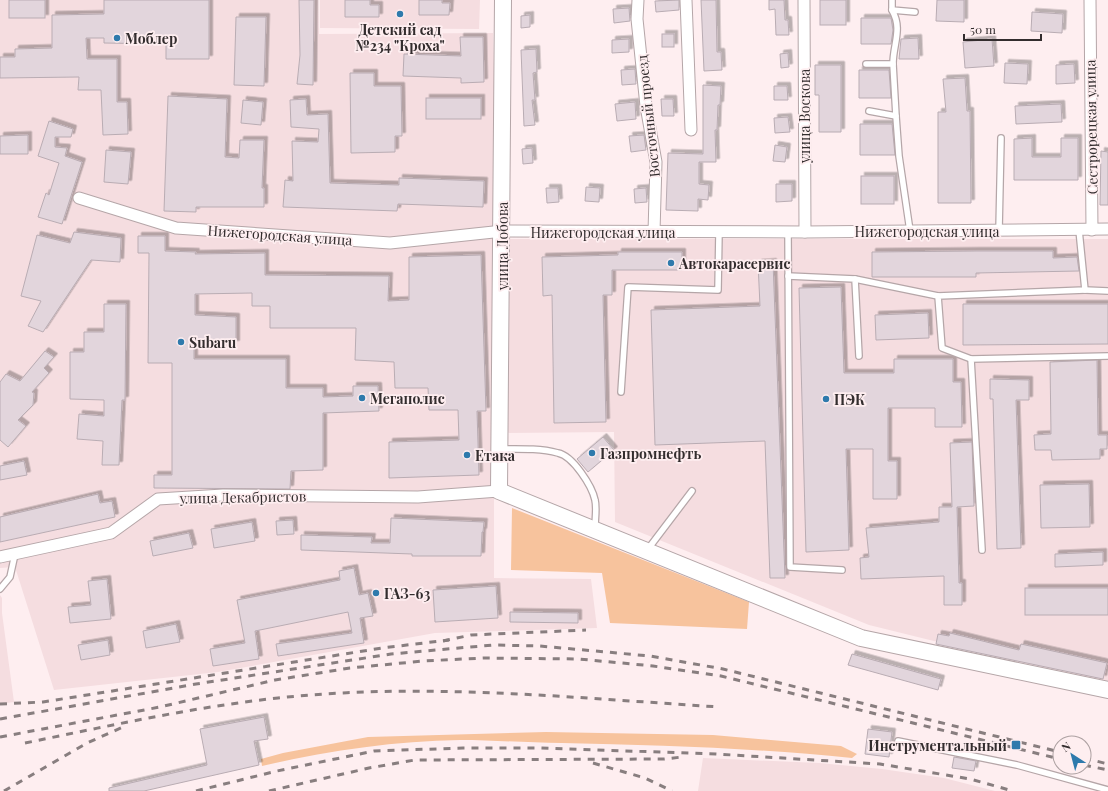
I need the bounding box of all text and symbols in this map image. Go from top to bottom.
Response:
marker: Детский сад №234 "Кроха" [395,9,405,19]
scale bar [964,16,1041,42]
place label: Детский сад №234 "Кроха" [355,20,445,55]
text: 50 m [970,21,996,37]
place label: Моблер [125,29,177,48]
marker: Моблер [112,33,122,43]
street label: Восточный проезд [632,53,664,178]
street label: Сестрорецкая улица [1080,59,1102,195]
street label: улица Воскова [795,69,814,164]
street label: улица Лобова [493,202,512,291]
street label: Нижегородская улица [207,220,353,250]
street label: Нижегородская улица [854,222,1000,241]
street label: Нижегородская улица [530,223,676,242]
place label: Автокарасервис [678,254,790,273]
marker: Автокарасервис [666,258,676,268]
place label: Subaru [189,333,237,352]
marker: Subaru [176,337,186,347]
place label: Мегаполис [370,389,445,408]
place label: ПЭК [834,390,865,409]
marker: Мегаполис [357,393,367,403]
marker: ПЭК [821,394,831,404]
place label: Газпромнефть [600,444,701,463]
place label: Етака [475,446,516,465]
marker: Газпромнефть [587,448,597,458]
marker: Етака [462,450,472,460]
street label: улица Декабристов [179,486,307,508]
place label: ГАЗ-63 [384,584,430,603]
marker: ГАЗ-63 [371,588,381,598]
north arrow [1052,735,1092,775]
place label: Инструментальный [868,736,1007,755]
text: N [1058,738,1073,755]
marker: Инструментальный [1010,739,1022,751]

